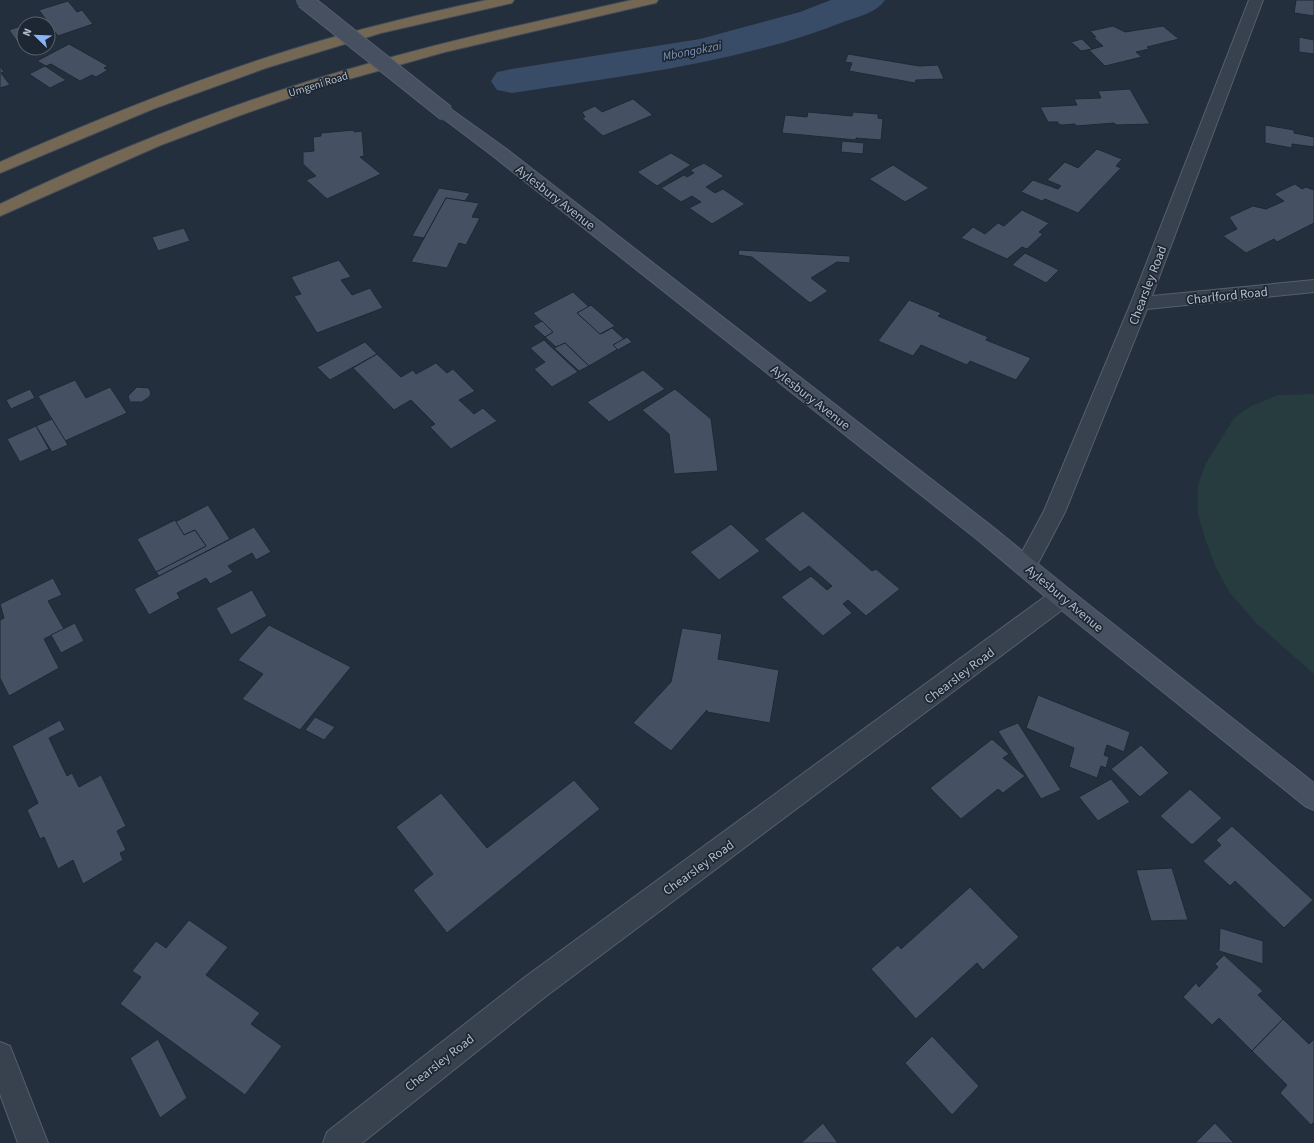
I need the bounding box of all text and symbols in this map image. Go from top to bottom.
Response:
north arrow [16,16,56,56]
text: N [19,26,36,39]
water label: Mbongokzai [661,37,723,66]
street label: Umgeni Road [286,68,350,101]
street label: Aylesbury Avenue [512,161,599,234]
street label: Chearsley Road [1125,243,1171,328]
street label: Charlford Road [1186,283,1269,309]
street label: Aylesbury Avenue [767,361,854,434]
street label: Aylesbury Avenue [1022,561,1107,637]
street label: Chearsley Road [921,643,998,708]
street label: Chearsley Road [659,836,738,900]
street label: Chearsley Road [401,1030,478,1096]

